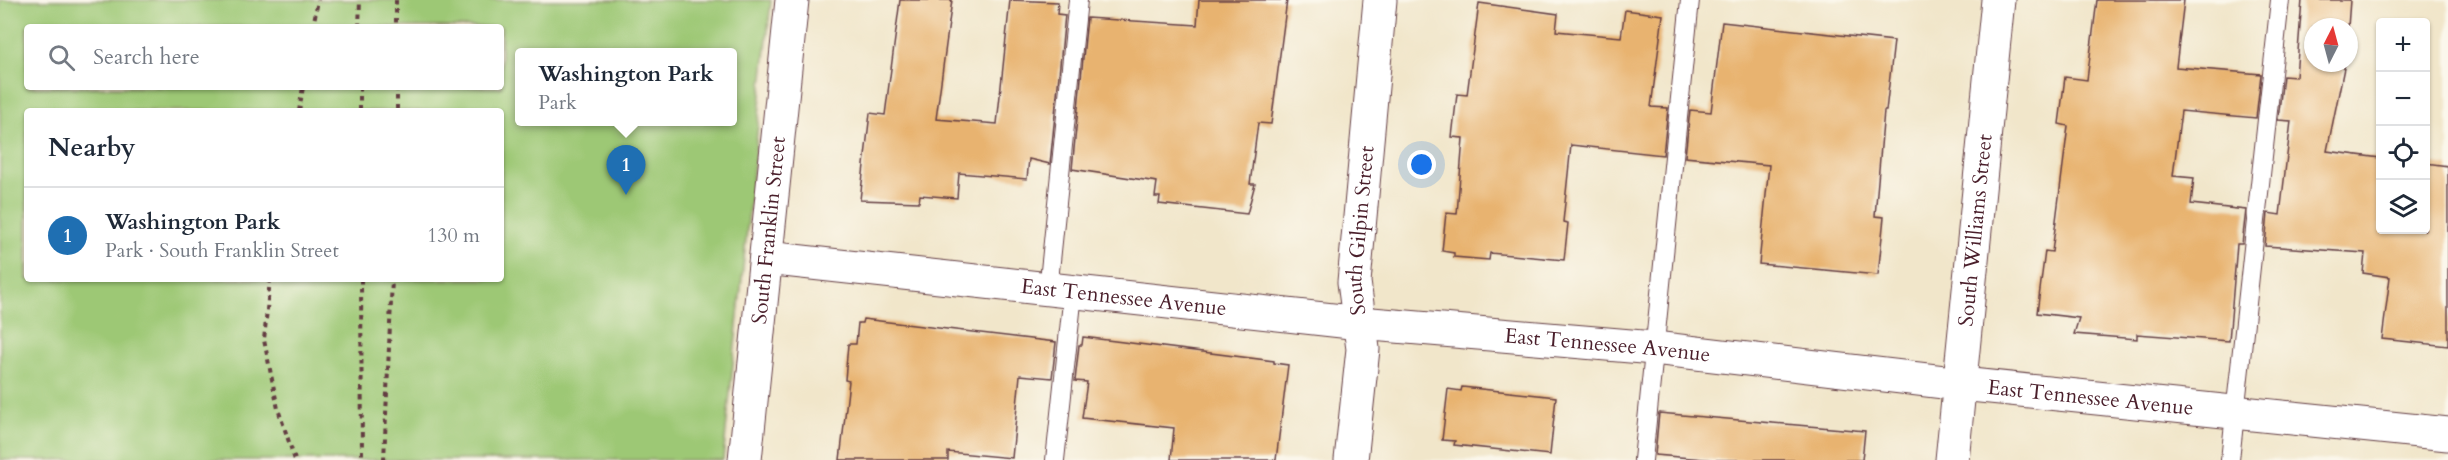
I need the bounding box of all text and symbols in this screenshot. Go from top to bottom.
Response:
north arrow [2304,18,2358,72]
map controls [2376,18,2430,234]
button: + [2376,18,2430,72]
search box [24,24,504,90]
icon: search [45,41,78,74]
text: Search here [93,42,200,72]
popup [515,48,737,126]
text: Washington Park [538,59,714,89]
button: − [2376,72,2430,126]
text: Park [538,89,577,116]
button: locate [2376,126,2430,180]
text: Nearby [48,130,136,165]
street label: South Williams Street [1951,132,2000,328]
street label: South Franklin Street [745,135,793,326]
street label: South Gilpin Street [1340,144,1382,317]
pin: 1 [606,146,646,195]
your location [1407,150,1436,179]
button: layers [2376,180,2430,234]
text: Washington Park [105,207,281,237]
text: 1 [62,222,73,249]
text: 130 m [427,222,480,249]
text: Park · South Franklin Street [105,237,339,264]
street label: East Tennessee Avenue [1020,272,1228,323]
street label: East Tennessee Avenue [1503,321,1712,370]
street label: East Tennessee Avenue [1986,373,2195,423]

